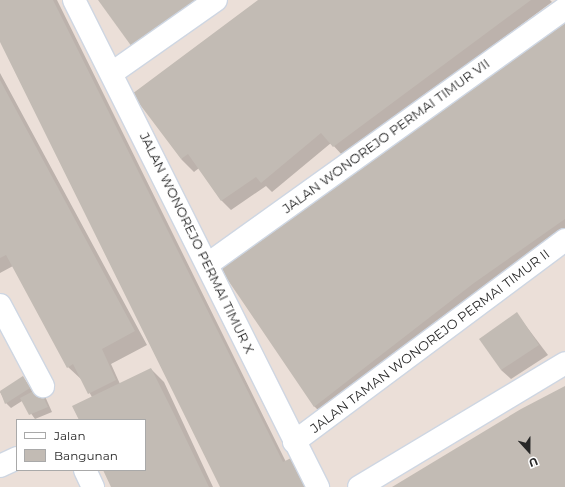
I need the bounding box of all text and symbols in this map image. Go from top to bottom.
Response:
street label: JALAN WONOREJO PERMAI TIMUR VII [279,56,493,216]
street label: JALAN WONOREJO PERMAI TIMUR X [137,130,257,356]
street label: JALAN TAMAN WONOREJO PERMAI TIMUR II [307,246,553,436]
legend [16,419,146,471]
text: Jalan [54,428,86,443]
north arrow [509,431,549,471]
text: Bangunan [54,448,118,463]
text: U [527,454,540,470]

